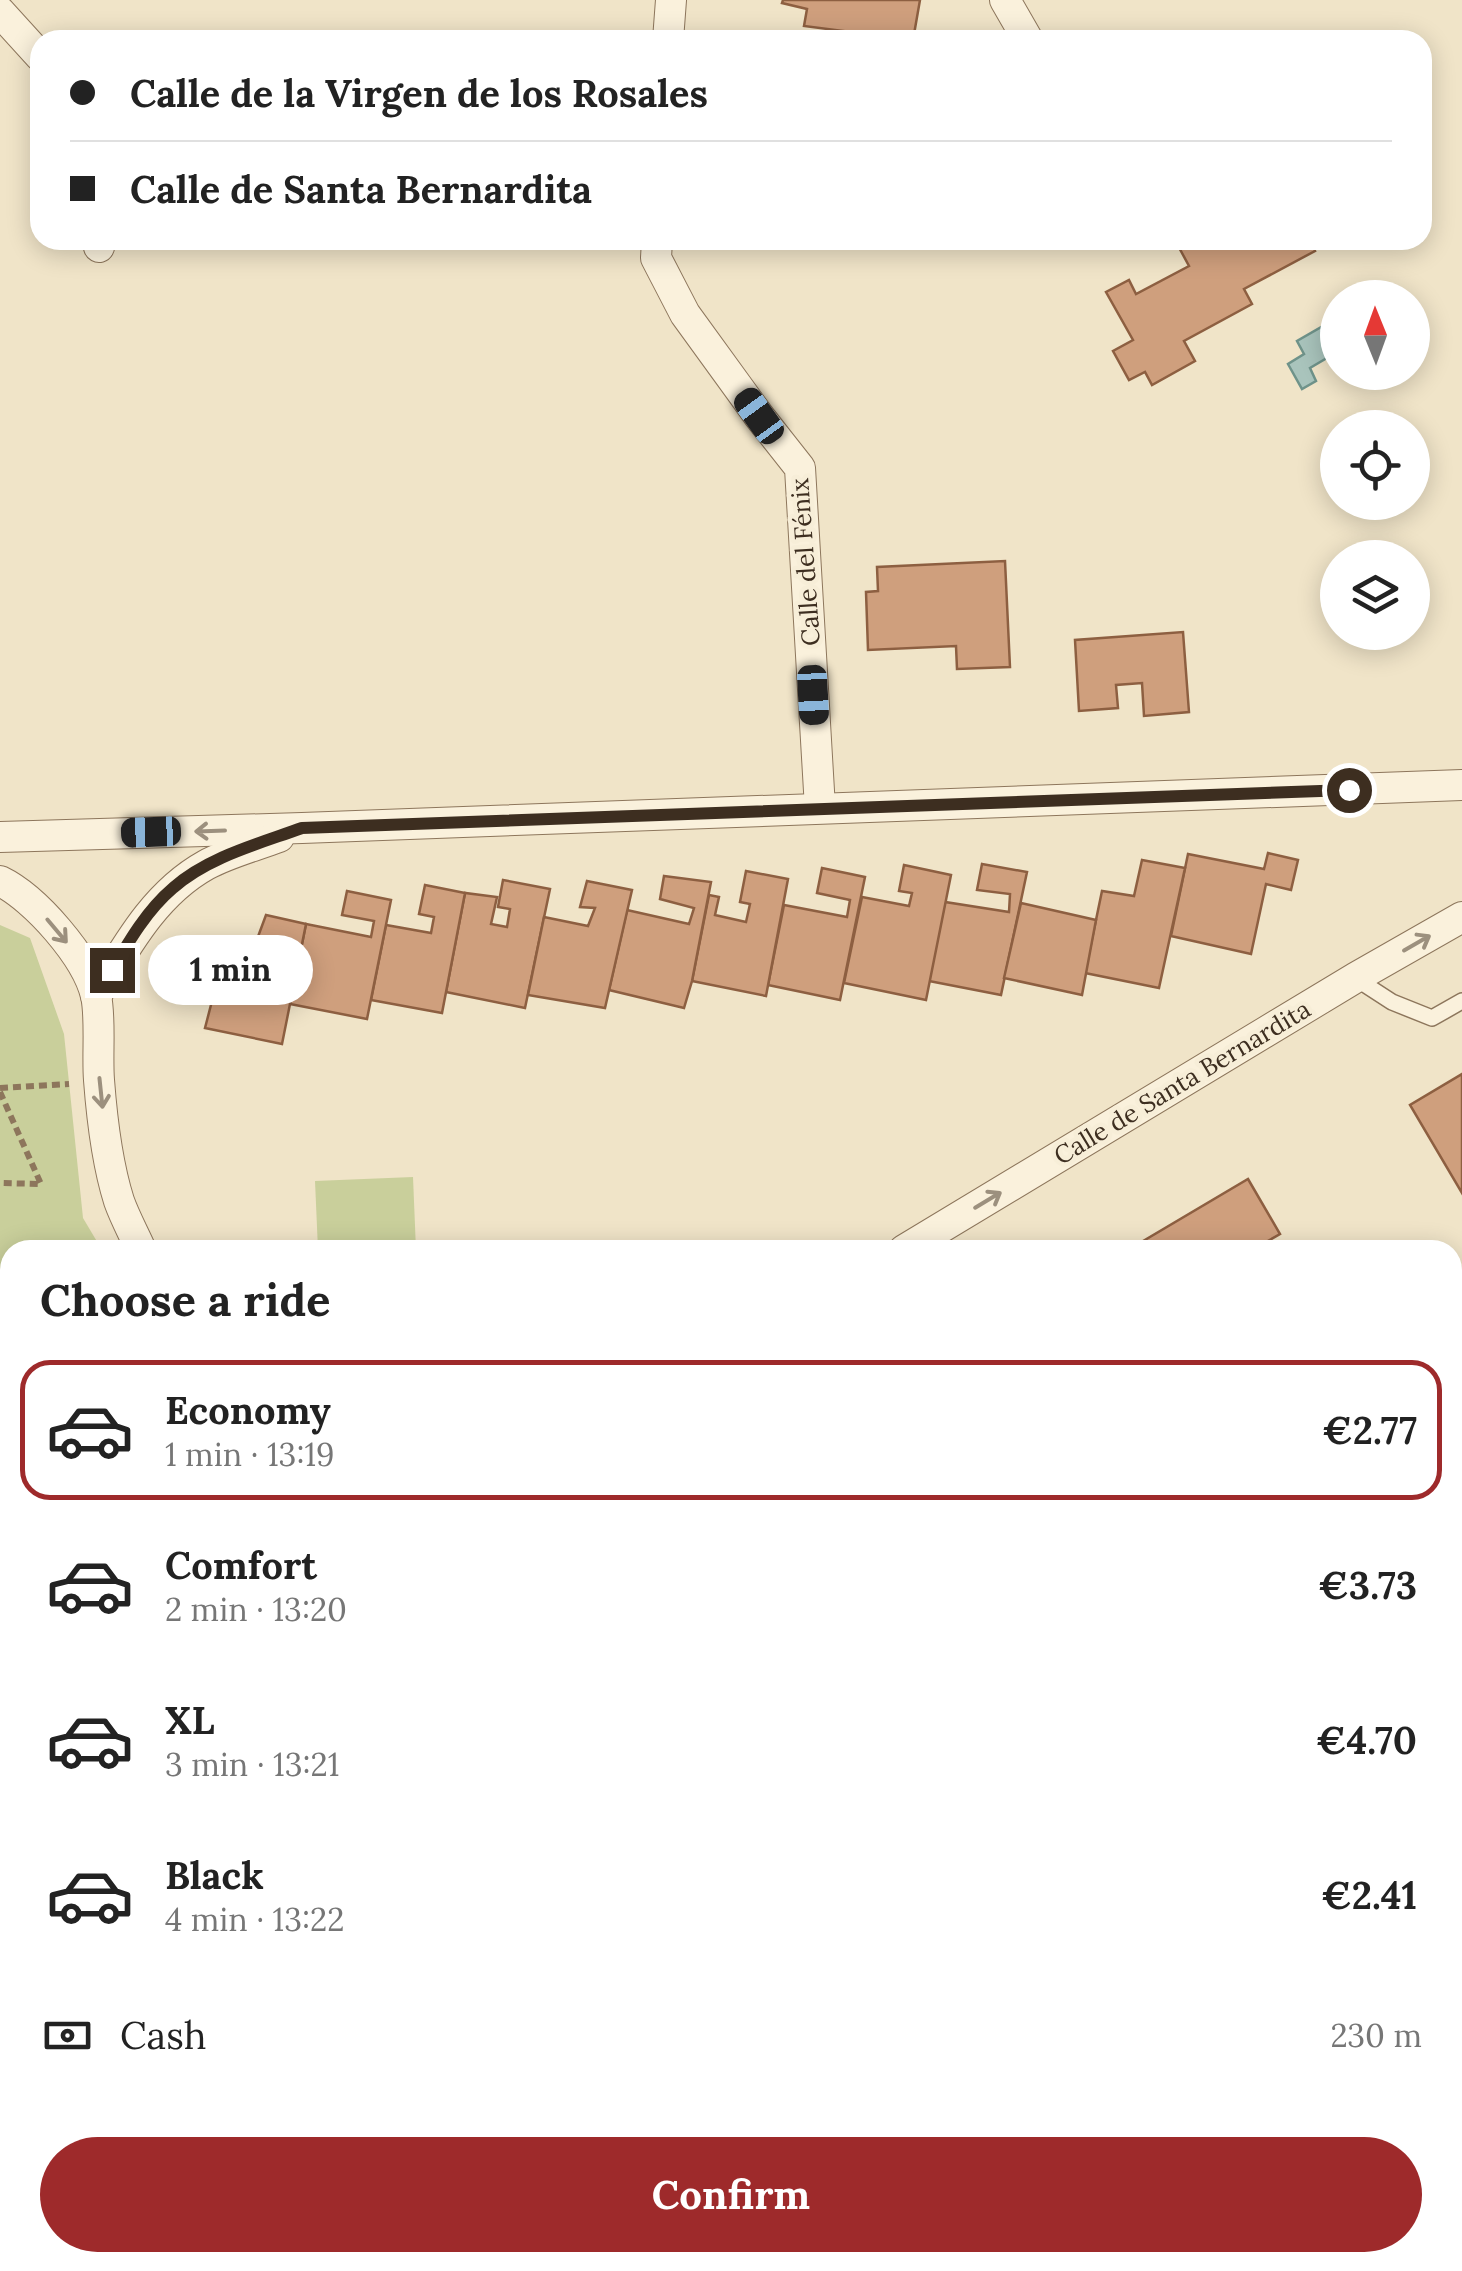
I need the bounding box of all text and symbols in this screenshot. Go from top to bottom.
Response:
text: Calle de la Virgen de los Rosales [130,69,708,117]
text: Calle de Santa Bernardita [130,165,592,213]
north arrow [1320,280,1430,390]
map controls [1320,280,1430,650]
car [729,383,789,449]
button: locate [1320,410,1430,520]
street label: Calle del Fénix [783,477,827,647]
button: layers [1320,540,1430,650]
car [796,664,830,726]
route start [1327,768,1372,813]
car [120,816,182,848]
one-way arrow [195,821,227,840]
one-way arrow [45,918,68,943]
one-way arrow [1401,932,1431,952]
callout: 1 min [147,935,312,1005]
route end [90,948,135,993]
text: 1 min [190,949,271,990]
street label: Calle de Santa Bernardita [1048,993,1316,1171]
one-way arrow [92,1077,111,1109]
one-way arrow [973,1190,1002,1210]
text: Choose a ride [40,1271,330,1328]
icon: car [45,1385,135,1475]
text: Economy [165,1386,331,1434]
text: €2.77 [1322,1406,1417,1454]
text: 1 min · 13:19 [165,1434,335,1475]
icon: car [45,1540,135,1630]
text: Comfort [165,1541,317,1589]
text: €3.73 [1318,1561,1417,1609]
text: 2 min · 13:20 [165,1589,347,1630]
icon: car [45,1695,135,1785]
text: XL [165,1696,215,1744]
text: €4.70 [1316,1716,1417,1764]
text: 3 min · 13:21 [165,1744,339,1785]
icon: car [45,1850,135,1940]
text: Black [165,1851,264,1899]
text: €2.41 [1321,1871,1417,1919]
text: 4 min · 13:22 [165,1899,344,1940]
icon: cash [40,2008,95,2063]
text: Cash [120,2011,207,2059]
text: 230 m [1331,2015,1422,2056]
button: Confirm [40,2137,1422,2252]

